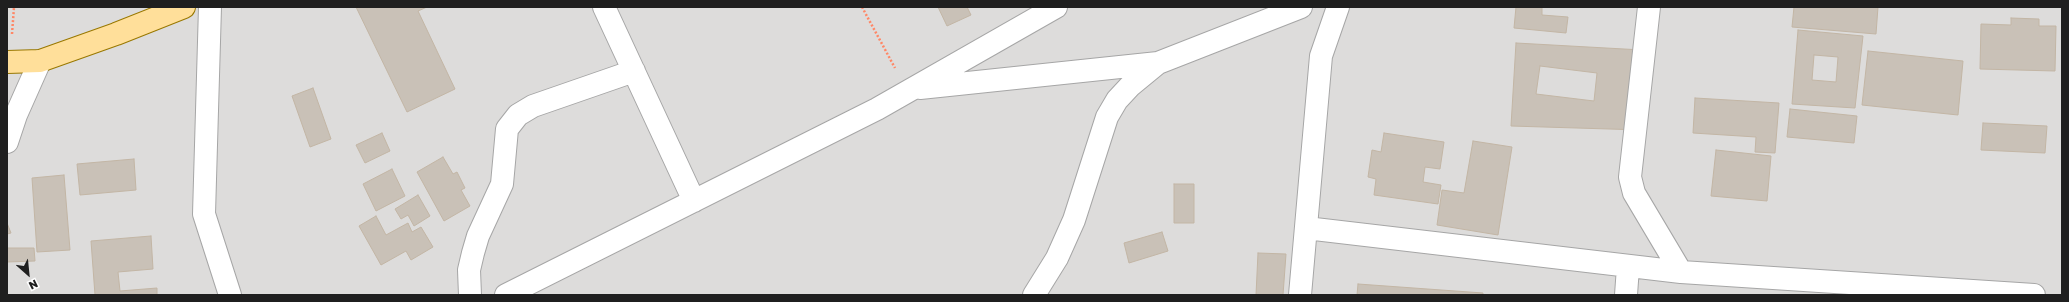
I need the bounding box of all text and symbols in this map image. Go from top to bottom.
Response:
north arrow [8,254,48,294]
text: N [27,277,40,293]

